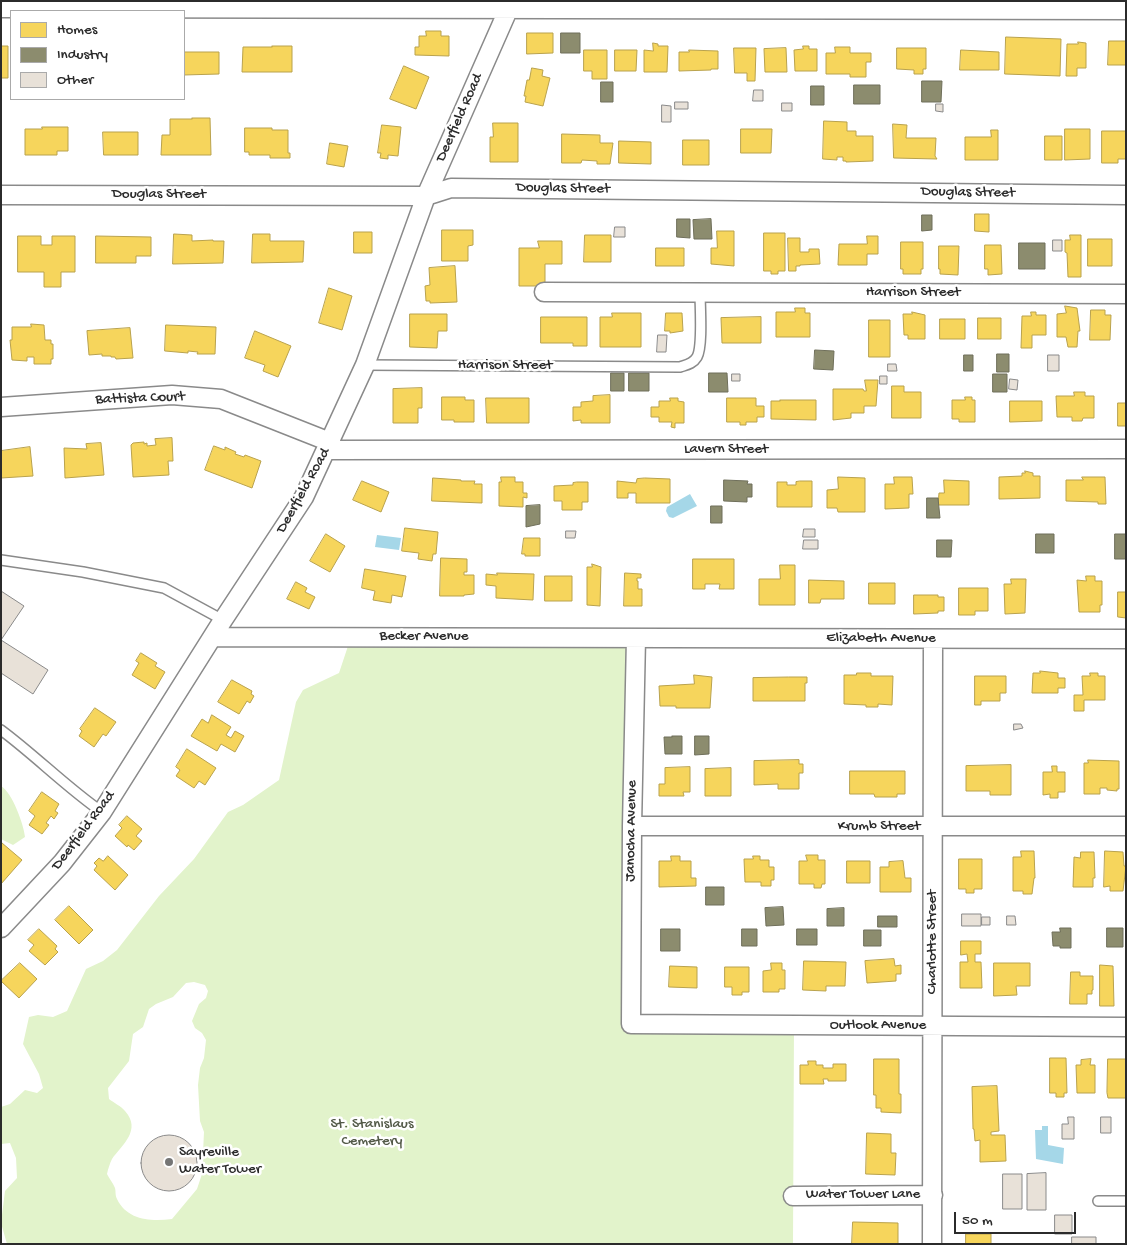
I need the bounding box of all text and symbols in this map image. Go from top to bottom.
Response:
legend [10,10,185,100]
text: Homes [57,21,97,39]
text: Industry [57,46,108,64]
text: Other [57,71,93,89]
street label: Deerfield Road [433,71,487,165]
street label: Douglas Street [516,179,610,199]
street label: Douglas Street [921,183,1015,203]
street label: Douglas Street [112,186,206,204]
street label: Harrison Street [866,284,960,302]
street label: Harrison Street [458,357,552,375]
street label: Battista Court [95,388,185,410]
street label: Lavern Street [684,441,768,459]
street label: Deerfield Road [273,445,335,537]
street label: Becker Avenue [380,628,468,646]
street label: Elizabeth Avenue [826,630,936,648]
street label: Janocha Avenue [622,780,642,882]
street label: Deerfield Road [48,788,120,874]
street label: Krumb Street [838,818,920,836]
street label: Charlotte Street [924,890,942,994]
street label: Outlook Avenue [830,1017,926,1035]
park label: St. Stanislaus Cemetery [331,1116,413,1151]
place label: Sayreville Water Tower [179,1144,261,1179]
marker: Sayreville Water Tower [163,1156,175,1168]
street label: Water Tower Lane [806,1186,920,1204]
scale bar [957,1202,1080,1234]
text: 50 m [962,1212,993,1230]

